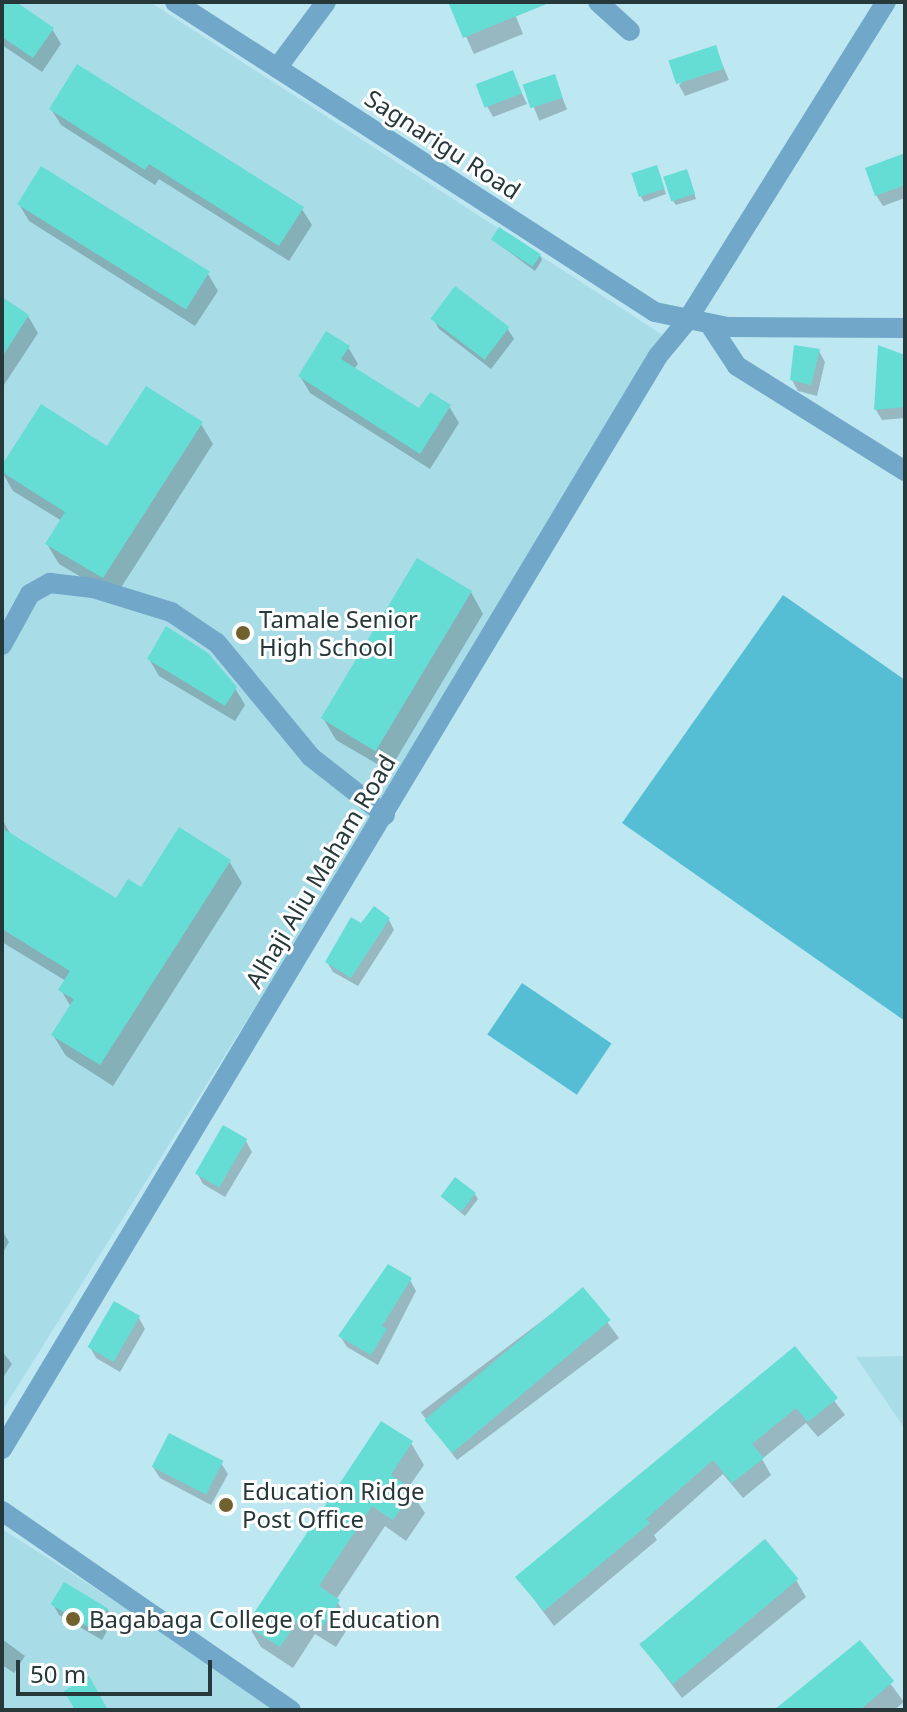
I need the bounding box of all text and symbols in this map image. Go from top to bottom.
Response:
street label: Sagnarigu Road [360,83,526,205]
place label: Tamale Senior High School [259,605,418,661]
marker: Tamale Senior High School [234,624,252,642]
street label: Alhaji Aliu Maham Road [239,749,401,993]
place label: Education Ridge Post Office [242,1477,425,1533]
marker: Education Ridge Post Office [217,1496,235,1514]
place label: Bagabaga College of Education [89,1605,440,1633]
marker: Bagabaga College of Education [64,1610,82,1628]
scale bar [20,1644,216,1694]
text: 50 m [30,1657,86,1690]

